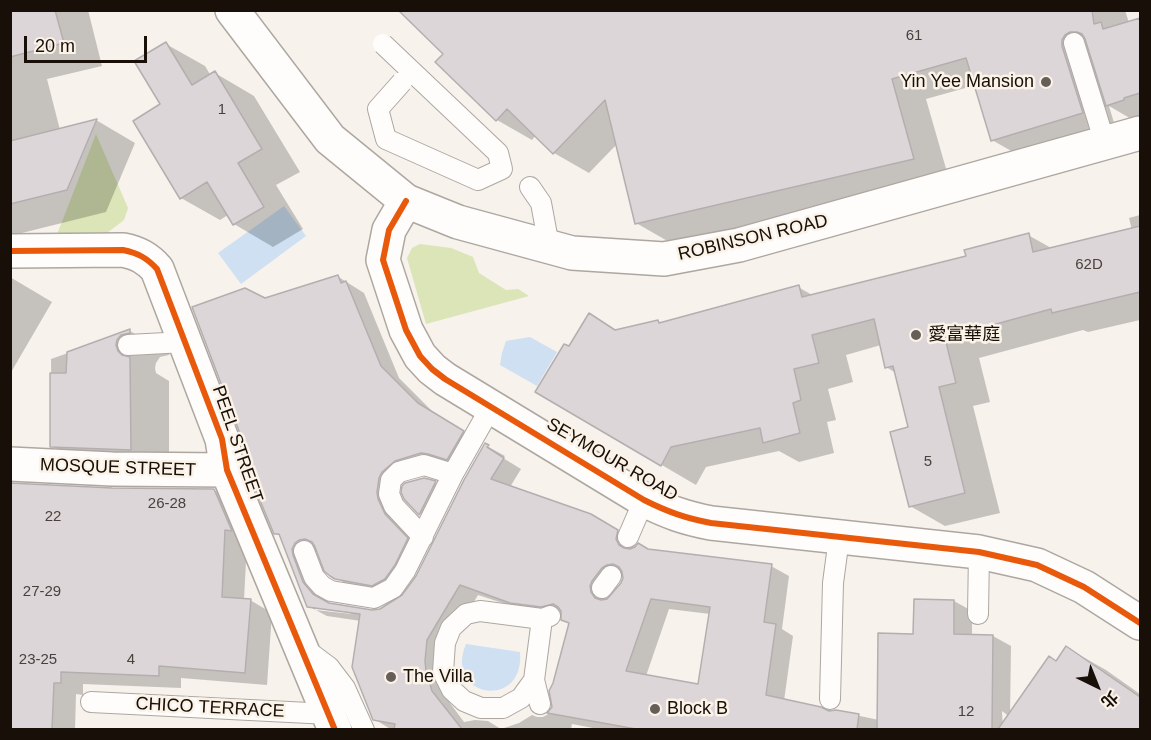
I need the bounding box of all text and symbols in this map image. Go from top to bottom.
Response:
scale bar [27,24,150,62]
house number: 61 [906,27,922,45]
text: 20 m [35,36,75,56]
place label: Yin Yee Mansion [900,71,1034,93]
marker: Yin Yee Mansion [1039,75,1053,89]
house number: 1 [218,101,226,119]
street label: ROBINSON ROAD [676,210,830,266]
house number: 62D [1075,256,1103,274]
place label: 愛富華庭 [928,324,1000,346]
marker: 愛富華庭 [909,328,923,342]
street label: PEEL STREET [207,383,267,505]
street label: SEYMOUR ROAD [543,414,681,506]
house number: 5 [924,453,932,471]
street label: MOSQUE STREET [40,454,196,482]
house number: 26-28 [148,495,186,513]
house number: 22 [45,508,61,526]
house number: 27-29 [23,583,61,601]
house number: 23-25 [19,651,57,669]
house number: 4 [127,651,135,669]
north arrow [1067,656,1127,716]
place label: The Villa [403,666,473,688]
marker: The Villa [384,670,398,684]
text: 北 [1098,688,1121,711]
street label: CHICO TERRACE [135,693,285,723]
place label: Block B [667,698,728,720]
marker: Block B [648,702,662,716]
house number: 12 [958,703,974,721]

